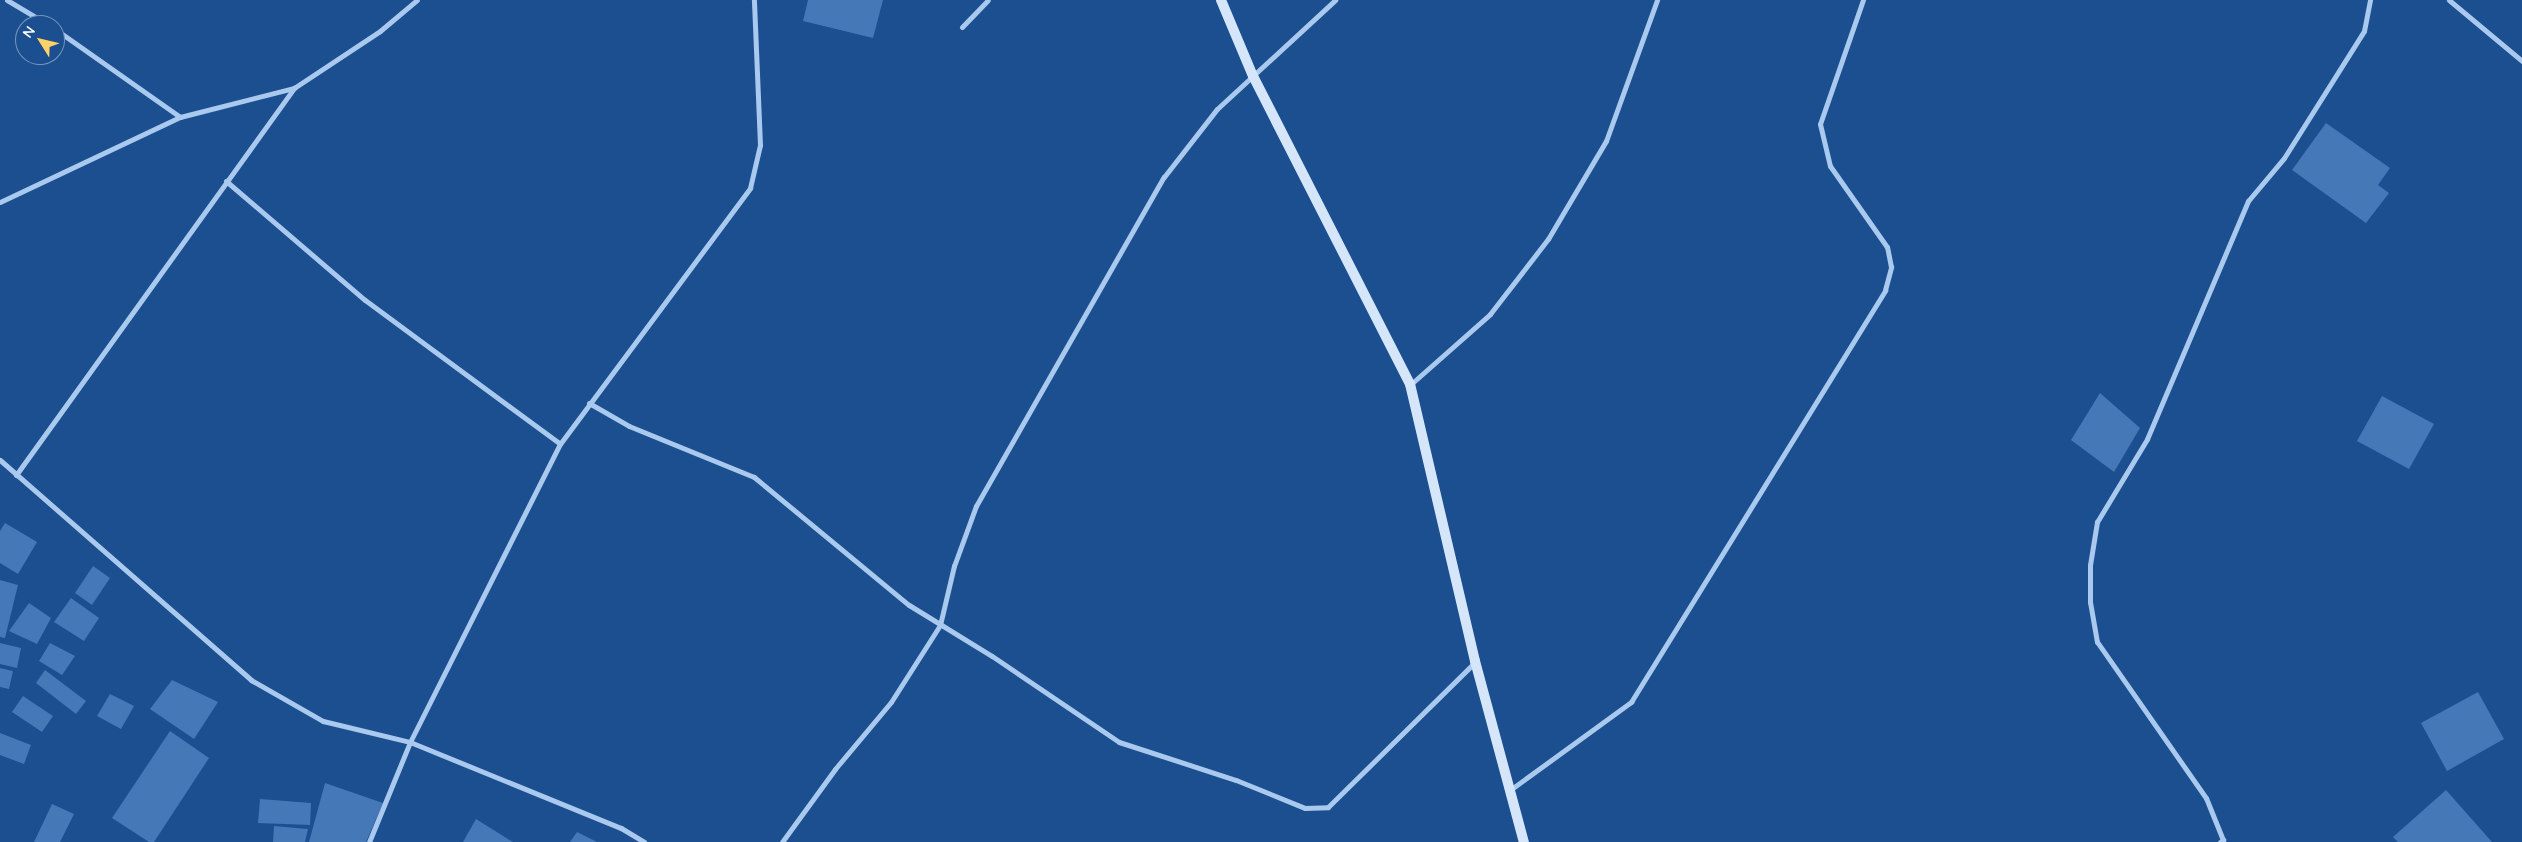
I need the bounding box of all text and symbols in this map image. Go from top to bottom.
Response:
north arrow [15,15,65,65]
text: N [18,22,39,41]

